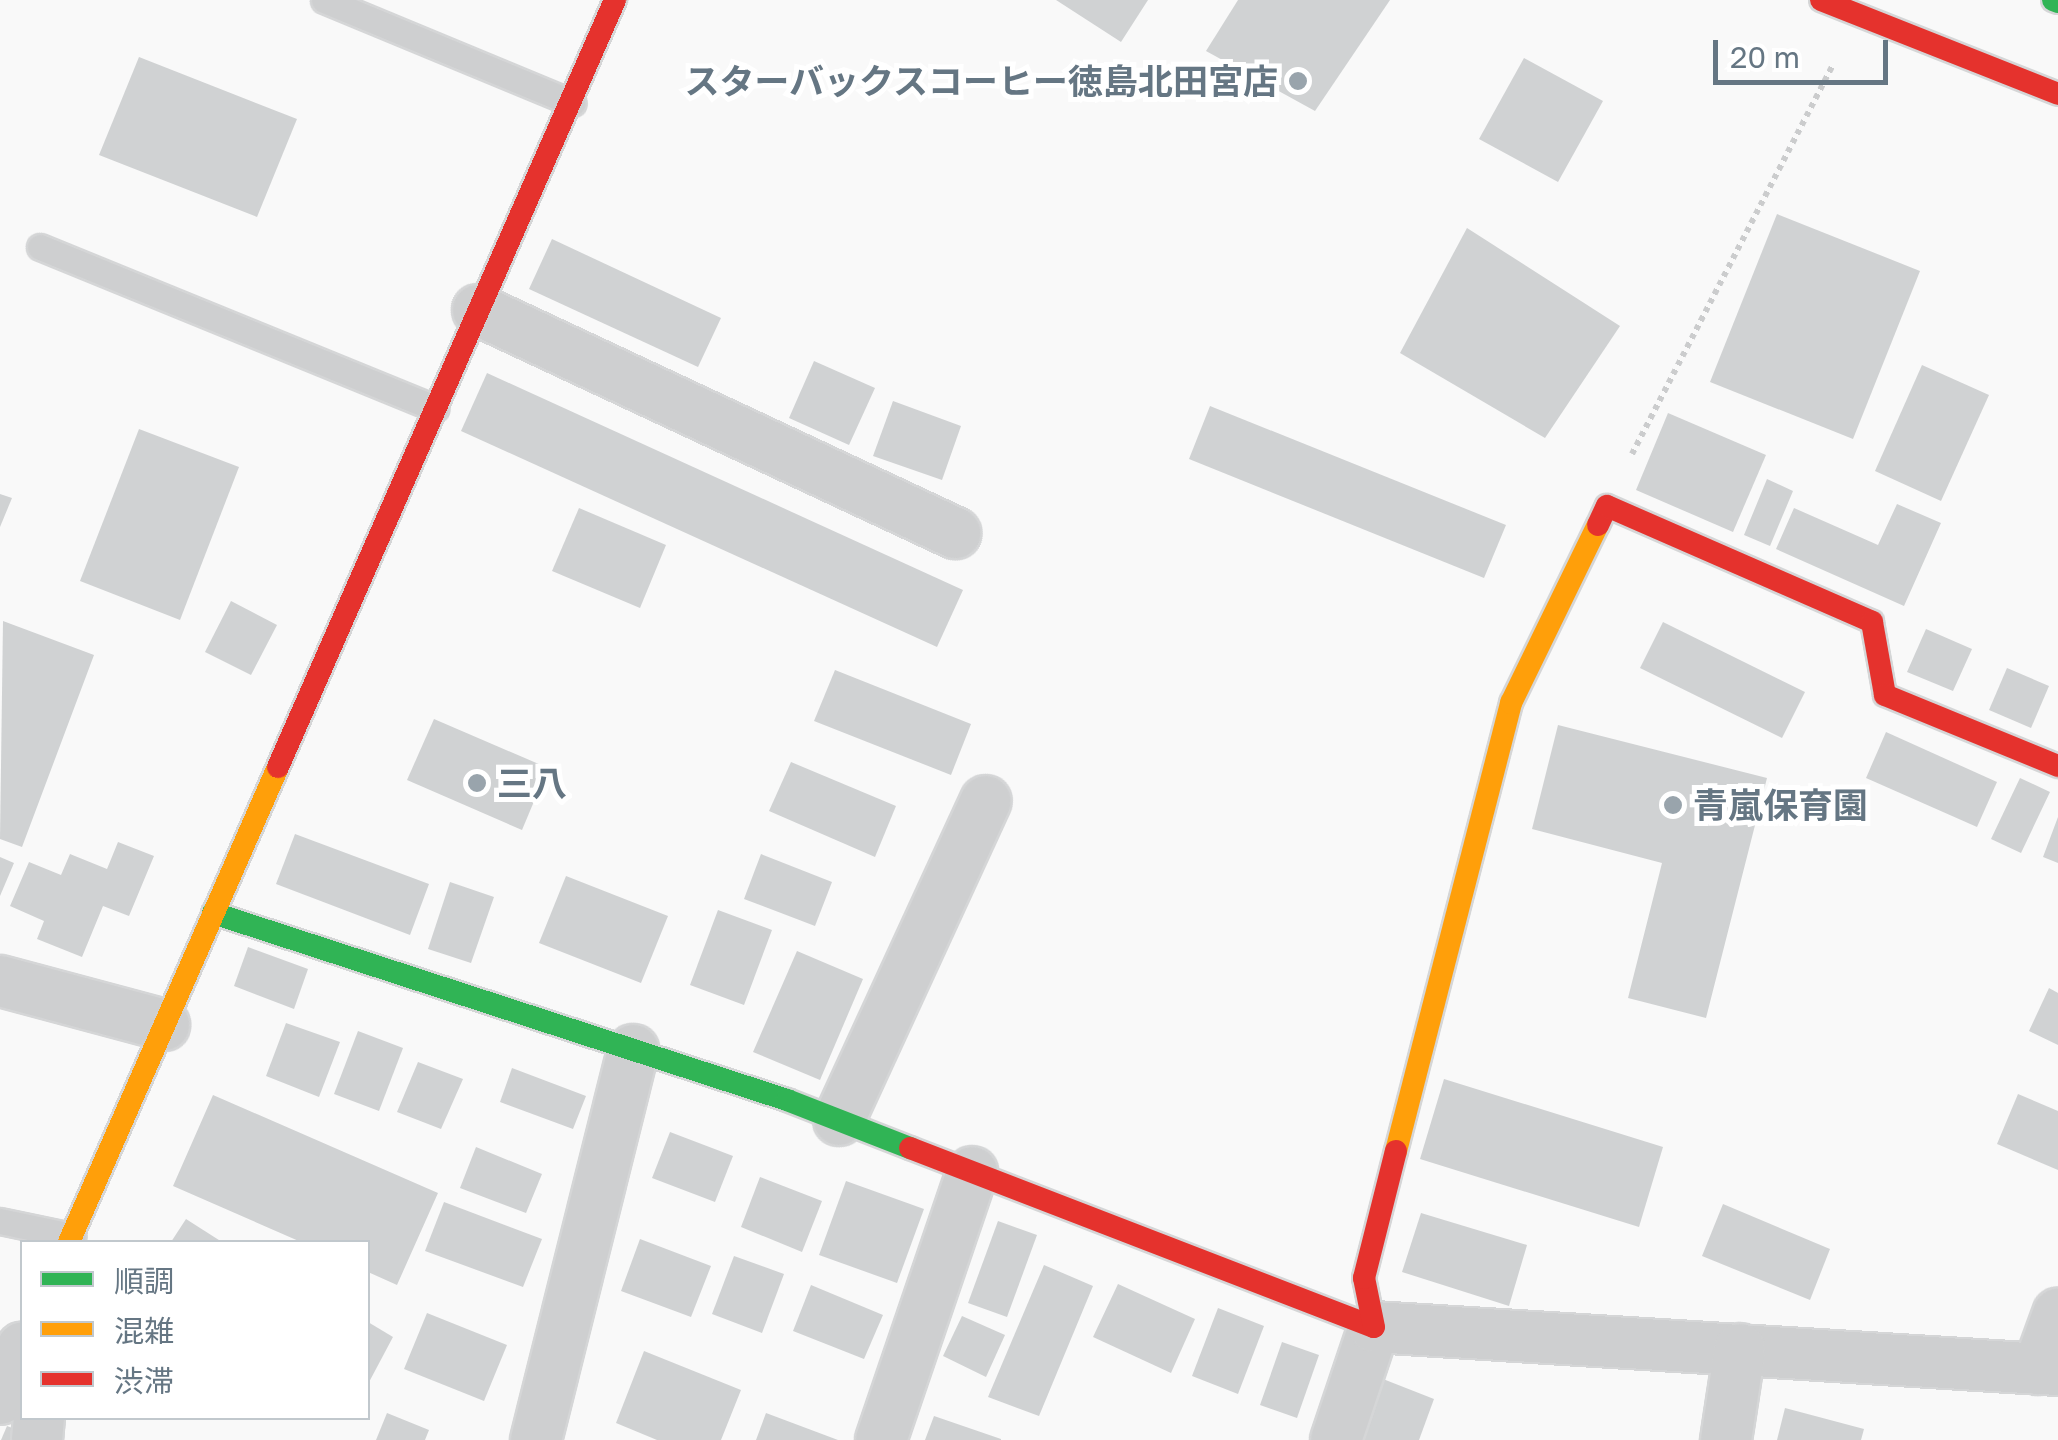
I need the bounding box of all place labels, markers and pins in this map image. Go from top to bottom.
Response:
place label: スターバックスコーヒー徳島北田宮店 [683,60,1278,102]
marker: スターバックスコーヒー徳島北田宮店 [1287,70,1309,92]
place label: 三八 [497,762,567,804]
marker: 三八 [466,772,488,794]
place label: 青嵐保育園 [1693,784,1868,826]
marker: 青嵐保育園 [1662,794,1684,816]

